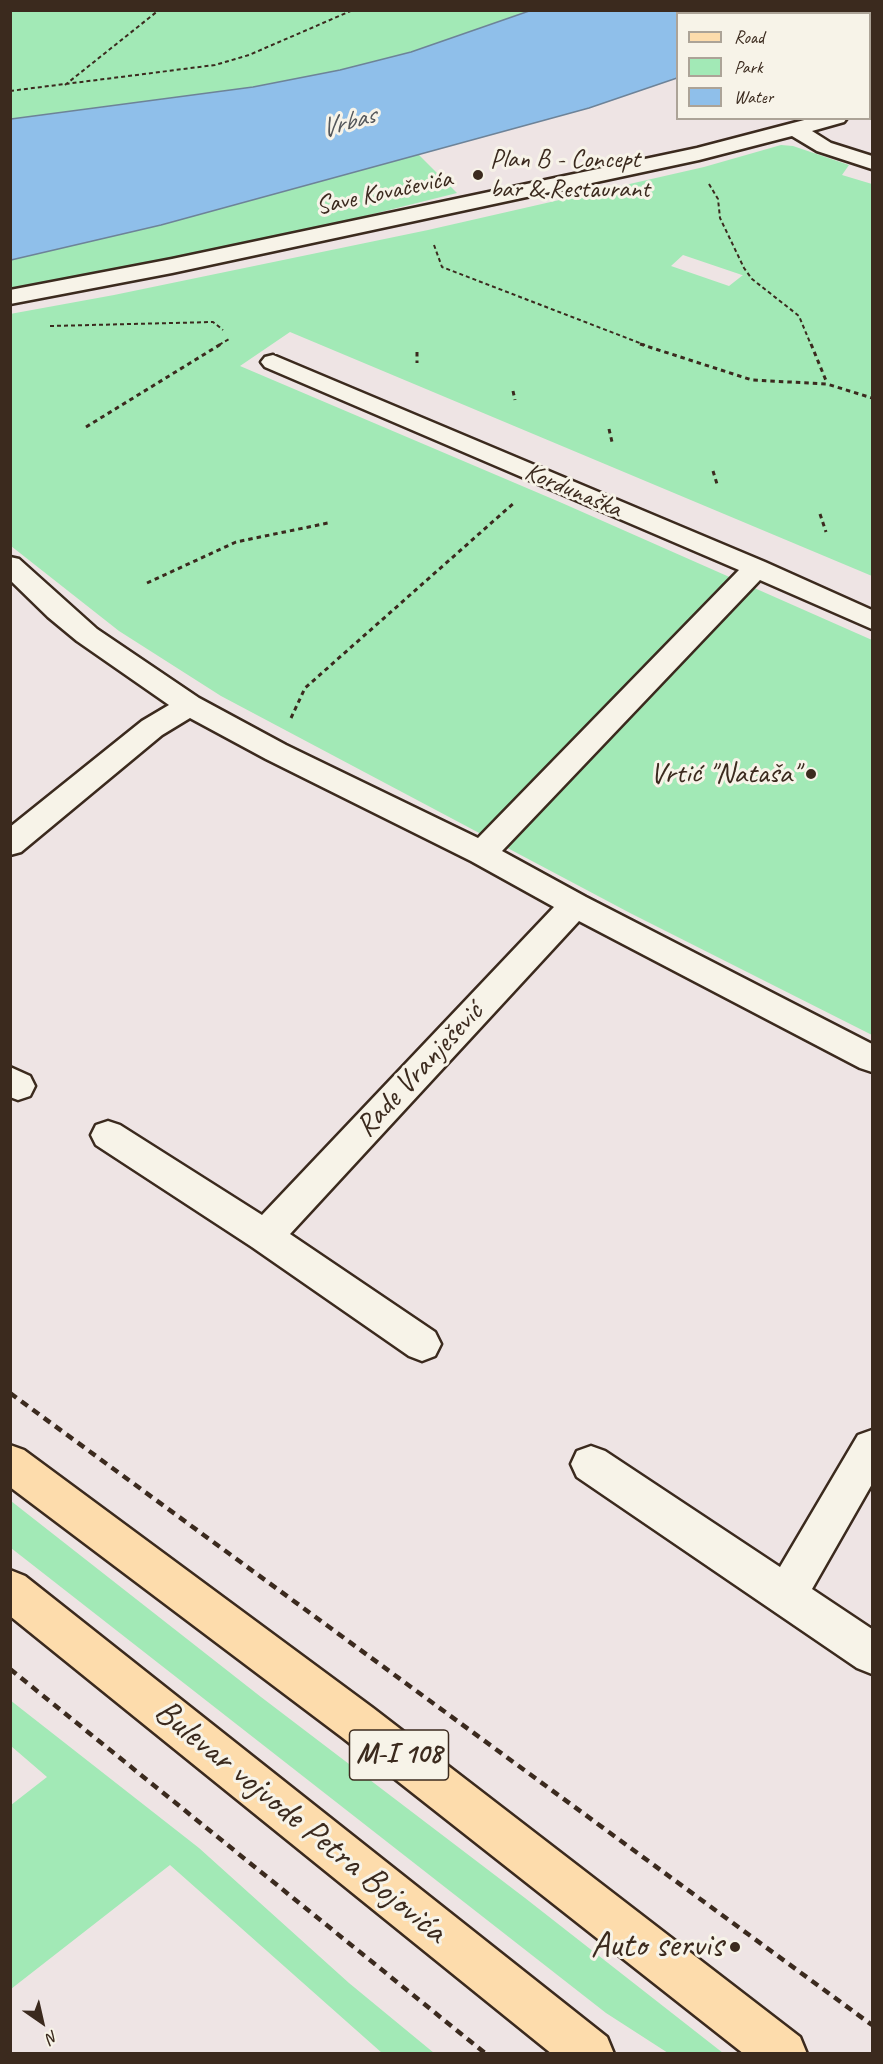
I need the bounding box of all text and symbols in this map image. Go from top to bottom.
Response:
legend [676,12,871,120]
text: Road [734,26,764,48]
text: Park [734,56,763,78]
text: Water [734,86,773,108]
water label: Vrbas [317,100,379,146]
place label: Plan B - Concept bar & Restaurant [490,144,650,206]
street label: Save Kovačevića [313,163,455,223]
marker: Plan B - Concept bar & Restaurant [471,168,485,182]
street label: Kordunaška [520,457,626,525]
place label: Vrtić "Nataša" [650,756,799,792]
marker: Vrtić "Nataša" [804,767,818,781]
street label: Rade Vranješević [348,995,492,1145]
street label: Bulevar vojvode Petra Bojovića [145,1691,455,1953]
road number: M-I 108 [350,1730,448,1780]
place label: Auto servis [591,1925,723,1969]
marker: Auto servis [728,1940,742,1954]
north arrow [12,1992,72,2052]
text: N [42,2026,62,2048]

